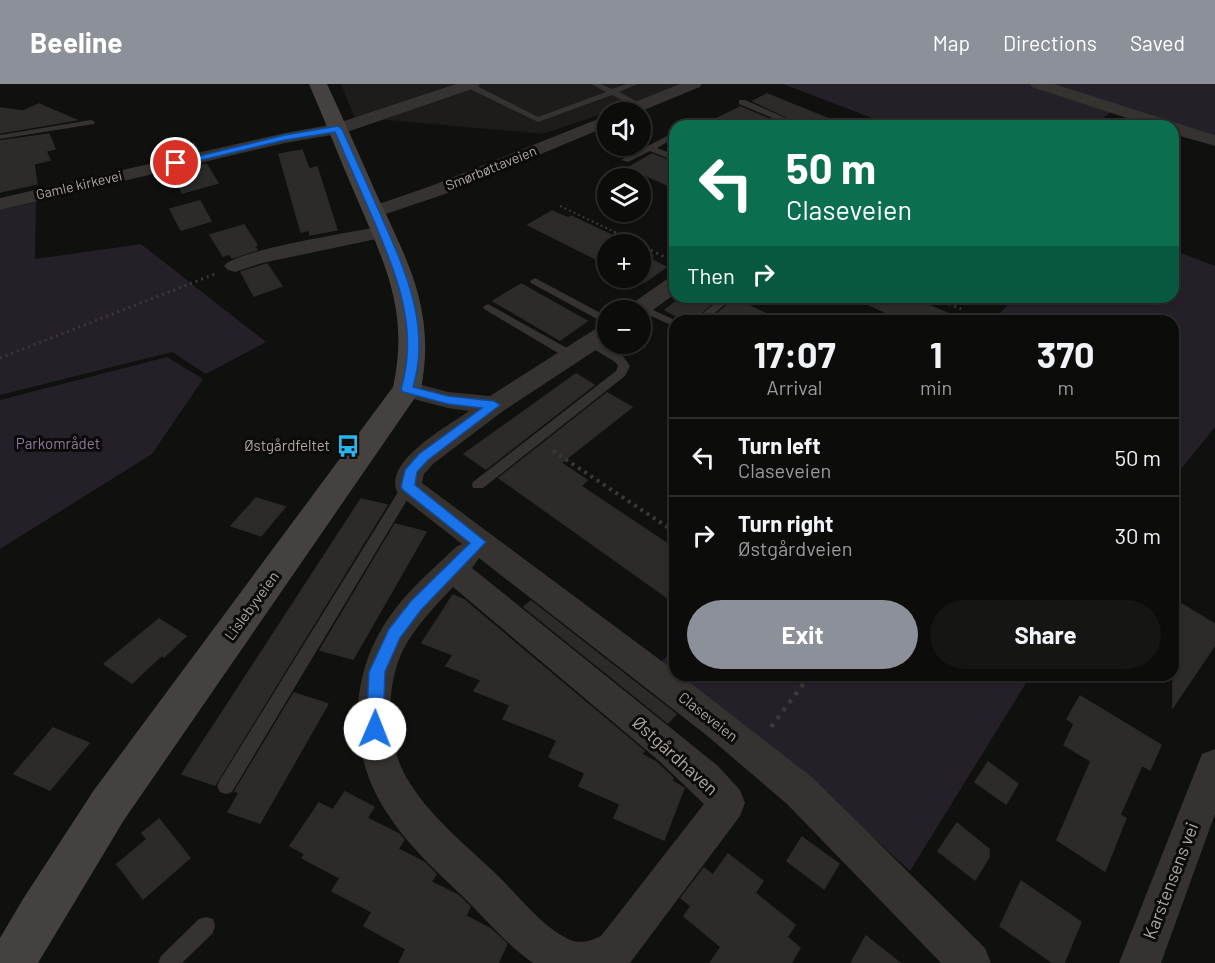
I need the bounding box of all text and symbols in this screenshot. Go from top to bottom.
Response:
text: Beeline [30,25,122,59]
text: Map [933,30,970,55]
text: Directions [1003,30,1097,55]
text: Saved [1130,30,1185,55]
map controls [597,102,651,354]
button: sound [597,102,651,156]
pin [150,137,201,188]
street label: Smørbøttaveien [443,142,539,194]
text: 50 m [786,142,876,192]
icon: left [687,144,765,222]
icon: arrive [159,146,192,179]
street label: Gamle kirkevei [34,166,124,203]
button: layers [597,168,651,222]
text: Claseveien [786,193,912,225]
button: + [597,234,651,288]
icon: right [747,258,780,291]
text: Then [687,262,735,288]
button: − [597,300,651,354]
text: 17:07 [753,332,836,375]
text: 1 [930,332,942,375]
text: 370 [1037,332,1095,375]
text: Arrival [767,375,822,399]
text: min [920,375,952,399]
text: m [1057,375,1074,399]
text: Turn left [738,432,821,458]
bus stop icon: Østgårdfeltet [335,433,361,459]
park label: Parkområdet [16,434,100,452]
place label: Østgårdfeltet [244,436,330,454]
icon: left [687,441,720,474]
text: 50 m [1115,444,1161,470]
text: Claseveien [738,458,831,482]
text: Turn right [738,510,833,536]
icon: right [687,519,720,552]
text: 30 m [1115,522,1161,548]
text: Østgårdveien [738,536,853,560]
street label: Lislebyveien [220,567,282,643]
button: Exit [687,600,918,669]
button: Share [930,600,1161,669]
street label: Claseveien [675,688,742,745]
position arrow [343,697,407,761]
street label: Østgårdhaven [628,711,723,799]
street label: Karstensens vei [1138,819,1202,942]

